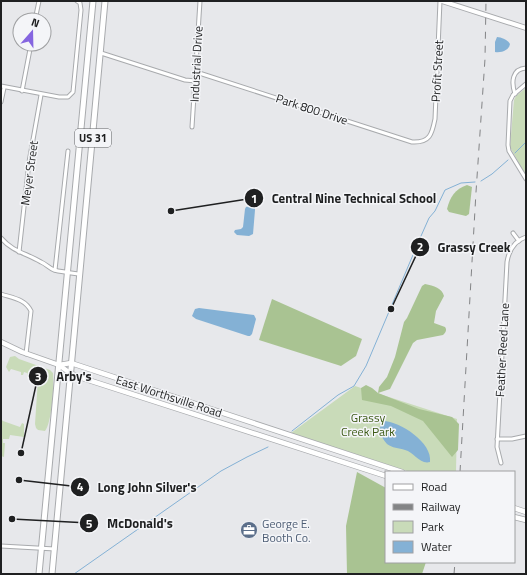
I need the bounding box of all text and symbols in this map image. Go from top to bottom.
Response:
north arrow [12,12,52,52]
text: N [29,14,42,31]
street label: Industrial Drive [185,25,207,103]
street label: Profit Street [426,39,448,102]
street label: Park 800 Drive [274,88,350,130]
road number: US 31 [75,129,111,147]
street label: Meyer Street [15,138,43,207]
callout: Central Nine Technical School [244,186,445,211]
text: Central Nine Technical School [272,188,436,208]
text: 1 [251,189,257,208]
callout: Grassy Creek [410,235,518,260]
text: 2 [417,237,423,256]
text: Grassy Creek [438,237,511,257]
street label: Feather Reed Lane [490,302,514,398]
callout: Arby's [28,364,99,389]
text: Arby's [56,366,92,386]
text: 3 [35,367,41,386]
street label: East Worthsville Road [113,370,225,422]
park label: Grassy Creek Park [341,408,395,441]
legend [385,471,515,563]
callout: Long John Silver's [70,475,205,500]
text: 4 [77,477,84,496]
text: Long John Silver's [97,477,197,497]
text: Road [421,477,447,496]
text: Railway [421,497,461,516]
callout: McDonald's [79,511,181,536]
text: McDonald's [107,513,173,533]
text: 5 [86,514,93,533]
place label: George E. Booth Co. [262,514,311,547]
text: Park [421,517,444,536]
office icon: George E. Booth Co. [239,520,259,540]
text: Water [421,537,452,556]

